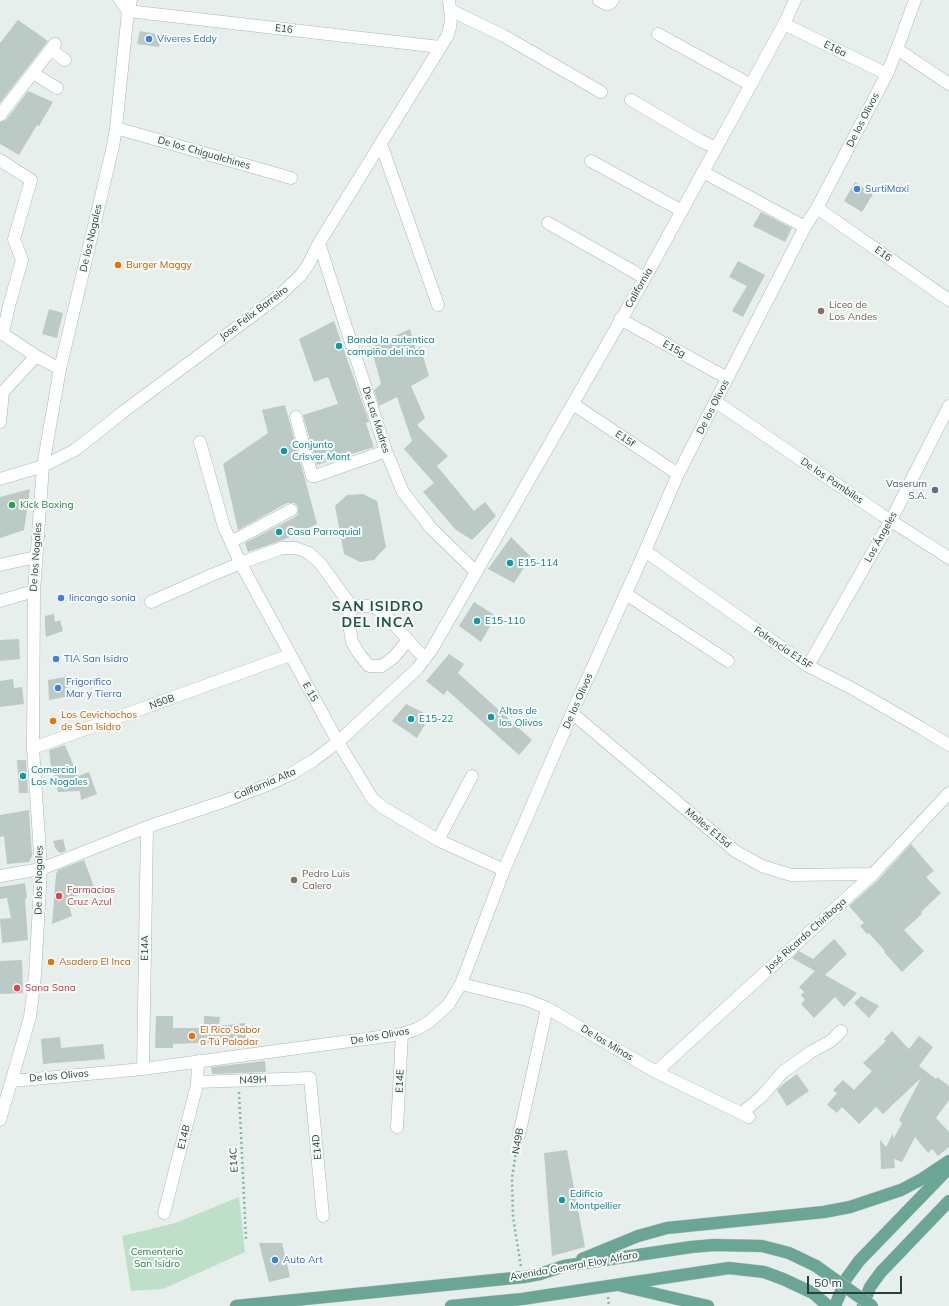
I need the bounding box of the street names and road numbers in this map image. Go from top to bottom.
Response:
street label: E16 [274,22,294,36]
street label: E16a [822,38,848,60]
street label: De los Olivos [844,91,882,149]
street label: De los Chigualchines [156,134,252,172]
street label: De los Nogales [77,203,105,273]
street label: E16 [872,244,894,264]
street label: California [623,266,655,310]
street label: Jose Felix Barreiro [217,283,291,343]
street label: E15g [661,338,687,360]
street label: De los Olivos [694,378,732,436]
street label: De Las Madres [360,385,392,455]
street label: E15f [613,428,637,450]
street label: De los Pambiles [798,456,866,506]
street label: Los Ángeles [862,510,900,564]
street label: De los Nogales [28,522,44,592]
street label: Folrencia E15F [752,624,814,672]
street label: De los Olivos [560,671,596,731]
street label: E 15 [300,680,320,704]
street label: N50B [148,692,176,712]
street label: California Alta [232,766,298,802]
street label: Molles E15d [683,805,733,851]
street label: De los Nogales [32,845,46,915]
street label: José Ricardo Chiriboga [763,895,849,975]
street label: E14A [139,935,151,961]
street label: De las Minas [579,1023,635,1063]
street label: De los Olivos [350,1025,410,1047]
street label: De los Olivos [29,1067,89,1085]
street label: E14E [393,1069,407,1093]
street label: N49H [239,1074,267,1086]
street label: E14B [175,1124,193,1150]
street label: N49B [510,1127,526,1155]
street label: E14D [310,1134,324,1160]
street label: E14C [227,1147,241,1173]
street label: Avenida General Eloy Alfaro [509,1249,639,1283]

